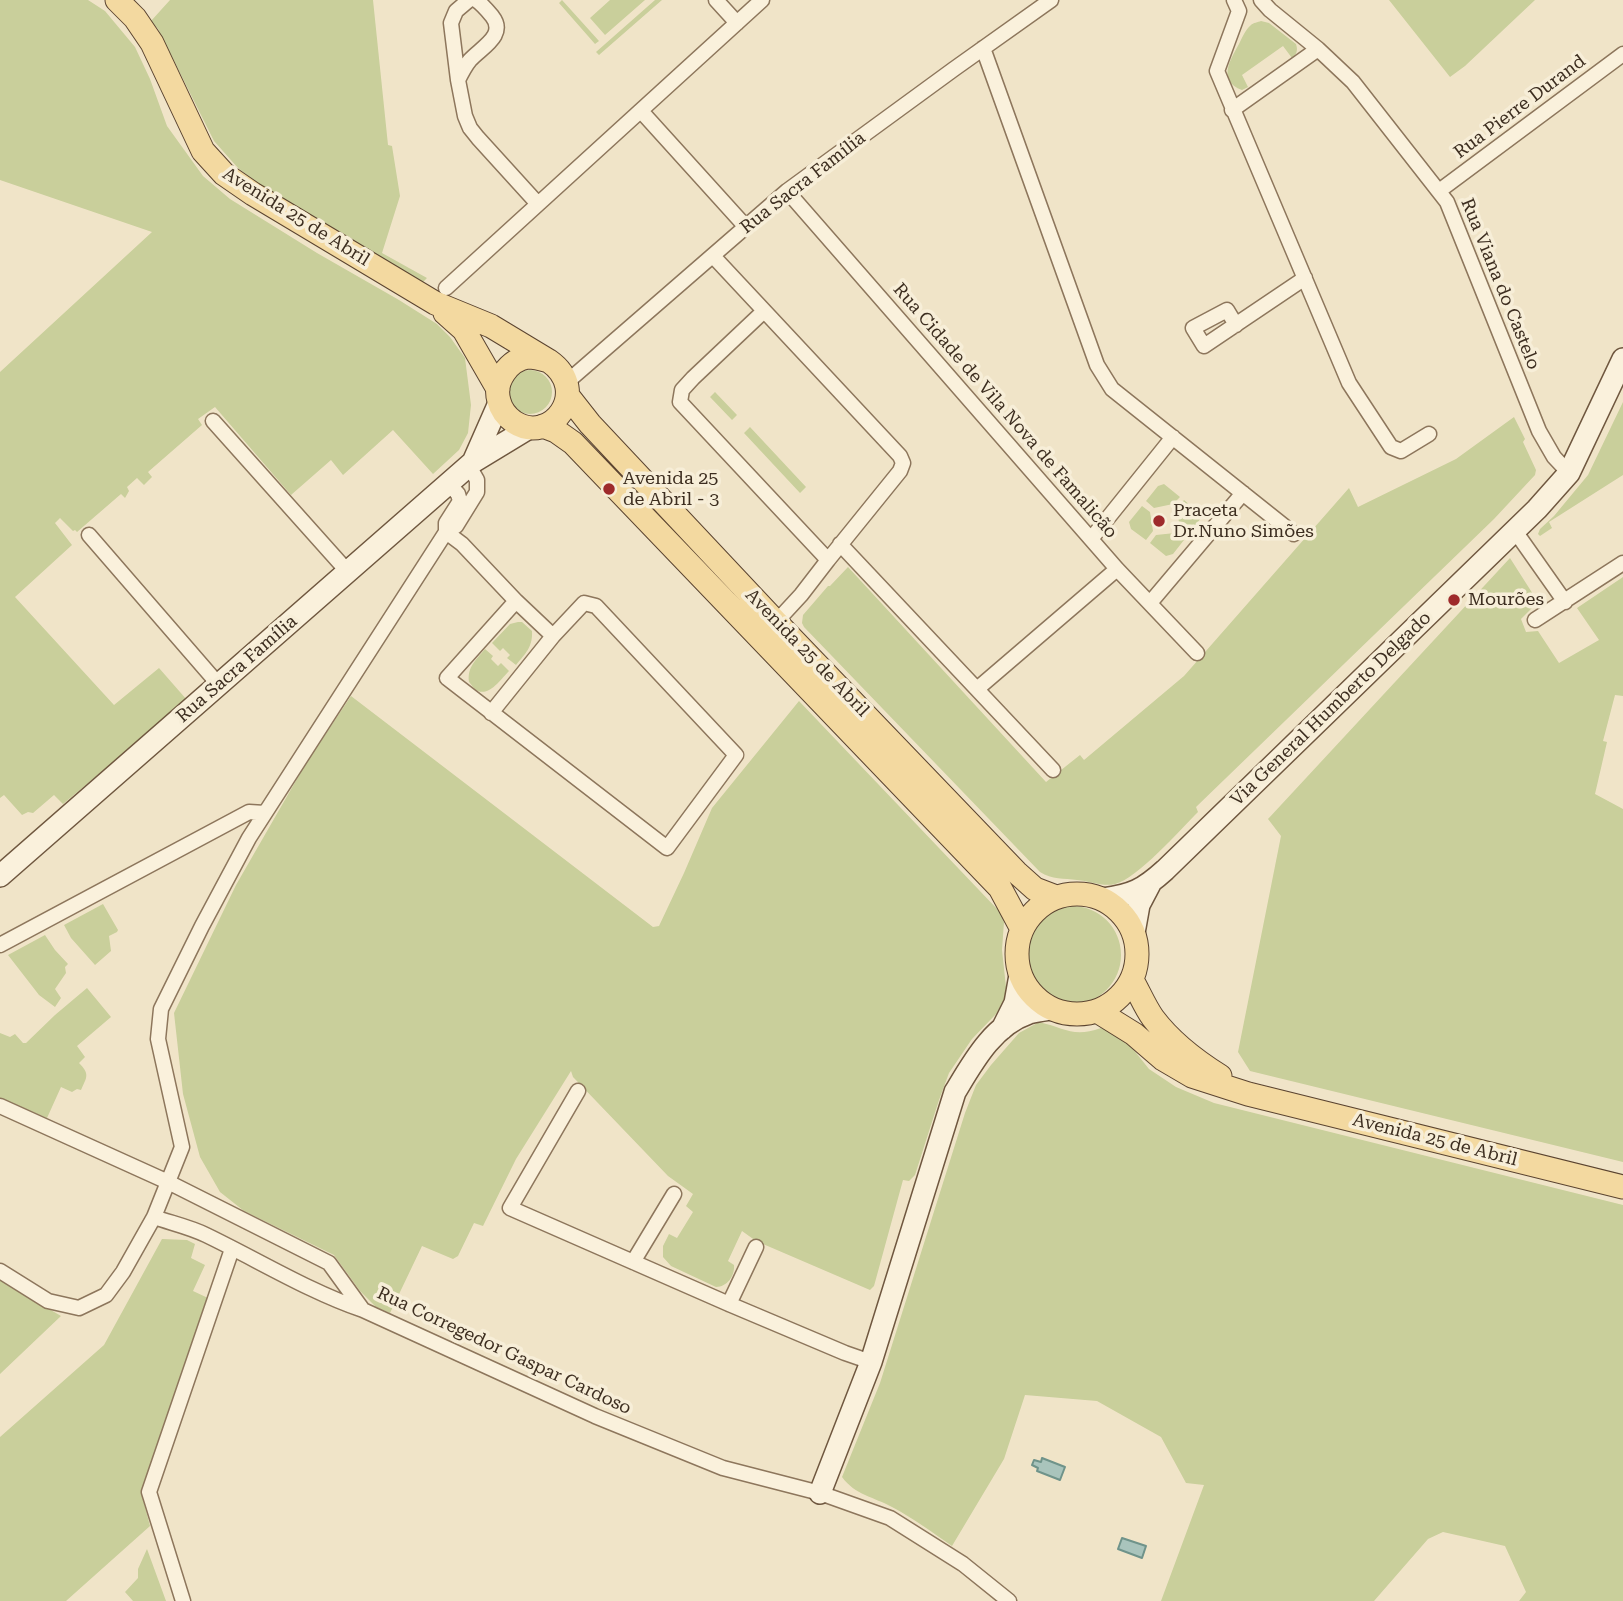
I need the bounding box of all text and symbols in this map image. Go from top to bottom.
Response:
street label: Rua Pierre Durand [1450,50,1590,164]
street label: Rua Sacra Família [736,127,870,239]
street label: Avenida 25 de Abril [219,163,373,271]
street label: Rua Viana do Castelo [1456,195,1544,373]
street label: Rua Cidade de Vila Nova de Famalicão [888,279,1122,543]
place label: Avenida 25 de Abril - 3 [623,468,719,510]
marker: Avenida 25 de Abril - 3 [601,481,617,497]
place label: Praceta Dr.Nuno Simões [1173,500,1314,542]
marker: Praceta Dr.Nuno Simões [1151,513,1167,529]
street label: Avenida 25 de Abril [741,585,873,721]
place label: Mourões [1468,589,1544,611]
marker: Mourões [1446,592,1462,608]
street label: Via General Humberto Delgado [1226,607,1436,811]
street label: Rua Sacra Família [172,611,302,727]
street label: Avenida 25 de Abril [1350,1109,1520,1171]
street label: Rua Corregedor Gaspar Cardoso [373,1282,635,1420]

